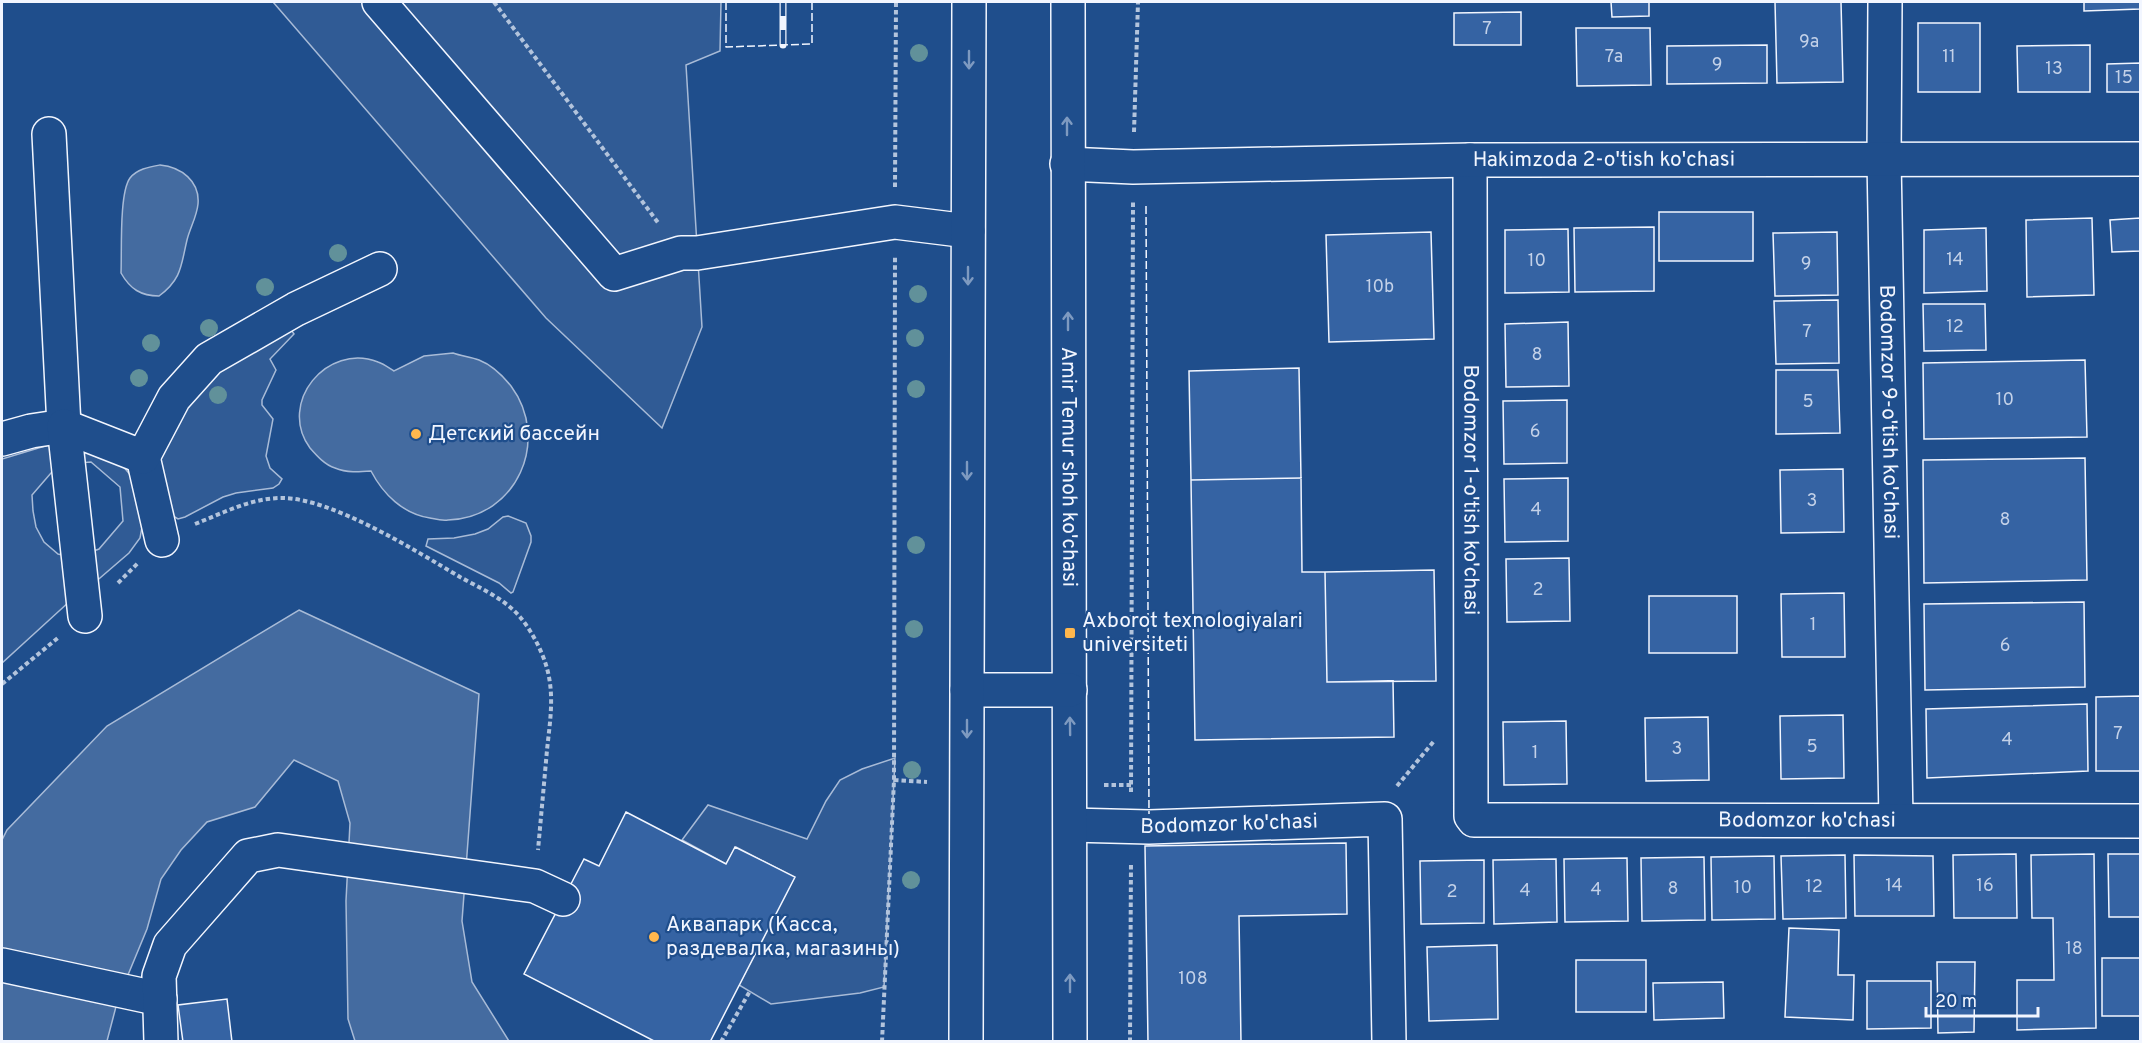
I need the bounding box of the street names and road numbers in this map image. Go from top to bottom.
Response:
street label: Hakimzoda 2-o'tish ko'chasi [1473,146,1735,173]
street label: Bodomzor 9-o'tish ko'chasi [1873,284,1904,539]
street label: Amir Temur shoh ko'chasi [1055,347,1083,587]
street label: Bodomzor 1-o'tish ko'chasi [1457,365,1484,615]
street label: Bodomzor ko'chasi [1718,807,1896,834]
street label: Bodomzor ko'chasi [1140,808,1318,841]

